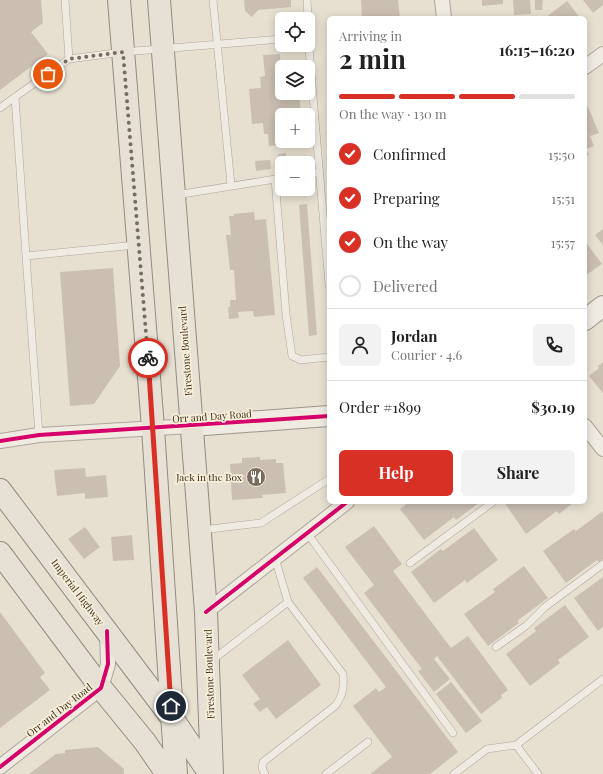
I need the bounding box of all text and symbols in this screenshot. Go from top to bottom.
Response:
map controls [275,12,315,196]
button: locate [275,12,315,52]
text: Arriving in [339,27,402,44]
text: 16:15–16:20 [499,40,575,60]
text: 2 min [339,41,406,76]
pin [31,57,65,91]
button: layers [275,60,315,100]
icon: bag [37,63,59,85]
text: On the way · 130 m [339,105,447,122]
button: + [275,108,315,148]
icon: check [339,143,361,165]
text: Confirmed [373,144,446,164]
text: 15:50 [548,146,575,163]
button: − [275,156,315,196]
icon: check [339,187,361,209]
text: Preparing [373,188,440,208]
text: 15:51 [551,190,575,207]
icon: check [339,231,361,253]
text: On the way [373,232,448,252]
text: 15:57 [551,234,575,251]
text: Delivered [373,276,438,296]
street label: Firestone Boulevard [175,305,195,396]
button: person [339,324,381,366]
button: phone [533,324,575,366]
text: Jordan [391,326,437,346]
courier [128,338,168,378]
text: Courier · 4.6 [391,346,462,363]
icon: bike [137,347,159,369]
text: Order #1899 [339,397,421,417]
text: $30.19 [531,397,575,417]
street label: Orr and Day Road [172,406,253,426]
button: Help [339,450,453,496]
button: Share [461,450,575,496]
restaurant icon: Jack in the Box [245,466,267,488]
place label: Jack in the Box [175,470,243,484]
street label: Imperial Highway [48,556,108,628]
street label: Firestone Boulevard [200,629,218,719]
street label: Orr and Day Road [23,680,95,740]
pin [154,689,188,723]
icon: home [160,695,182,717]

